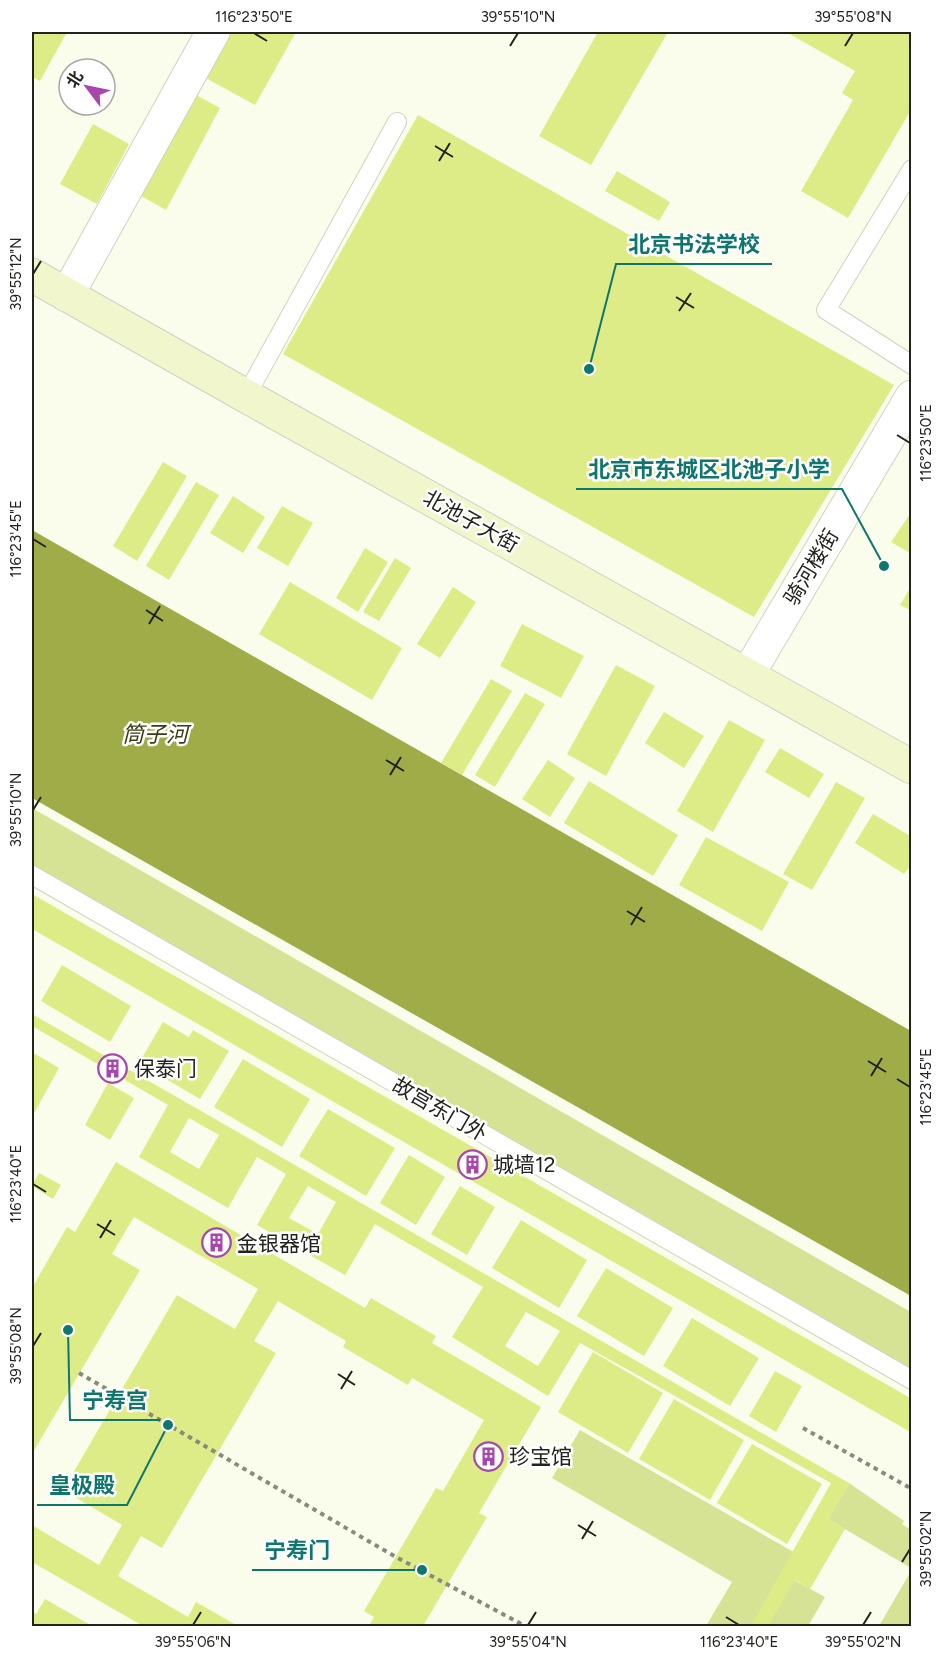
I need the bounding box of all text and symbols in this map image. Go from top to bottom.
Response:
text: 116°23'50"E [215,8,293,26]
text: 39°55'10"N [481,8,555,26]
text: 39°55'08"N [814,8,892,26]
north arrow [57,57,117,117]
text: 北 [62,67,87,91]
callout: 北京书法学校 [616,224,772,264]
text: 北京书法学校 [628,231,760,258]
text: 39°55'12"N [7,237,25,311]
text: 116°23'50"E [917,404,935,482]
callout: 北京市东城区北池子小学 [576,449,842,489]
text: 北京市东城区北池子小学 [588,456,830,483]
street label: 北池子大街 [419,485,523,557]
text: 116°23'45"E [7,500,25,578]
street label: 骑河楼街 [779,525,843,609]
water label: 筒子河 [122,721,192,748]
text: 39°55'10"N [7,773,25,847]
text: 116°23'45"E [917,1048,935,1126]
building icon: 保泰门 [97,1052,129,1084]
place label: 保泰门 [134,1056,197,1081]
street label: 故宫东门外 [388,1072,492,1146]
text: 116°23'40"E [7,1145,25,1223]
building icon: 城墙12 [456,1148,488,1180]
place label: 城墙12 [493,1152,555,1177]
building icon: 金银器馆 [200,1227,232,1259]
place label: 金银器馆 [237,1231,321,1256]
text: 39°55'08"N [7,1307,25,1385]
callout: 宁寿宫 [70,1380,160,1420]
text: 宁寿宫 [82,1387,148,1414]
building icon: 珍宝馆 [472,1440,504,1472]
place label: 珍宝馆 [509,1444,572,1469]
callout: 皇极殿 [37,1465,127,1505]
text: 皇极殿 [49,1472,115,1499]
text: 39°55'02"N [917,1511,935,1587]
callout: 宁寿门 [252,1530,342,1570]
text: 宁寿门 [264,1537,330,1564]
text: 39°55'06"N [155,1633,231,1651]
text: 39°55'04"N [489,1633,567,1651]
text: 116°23'40"E [700,1633,778,1651]
text: 39°55'02"N [825,1633,901,1651]

